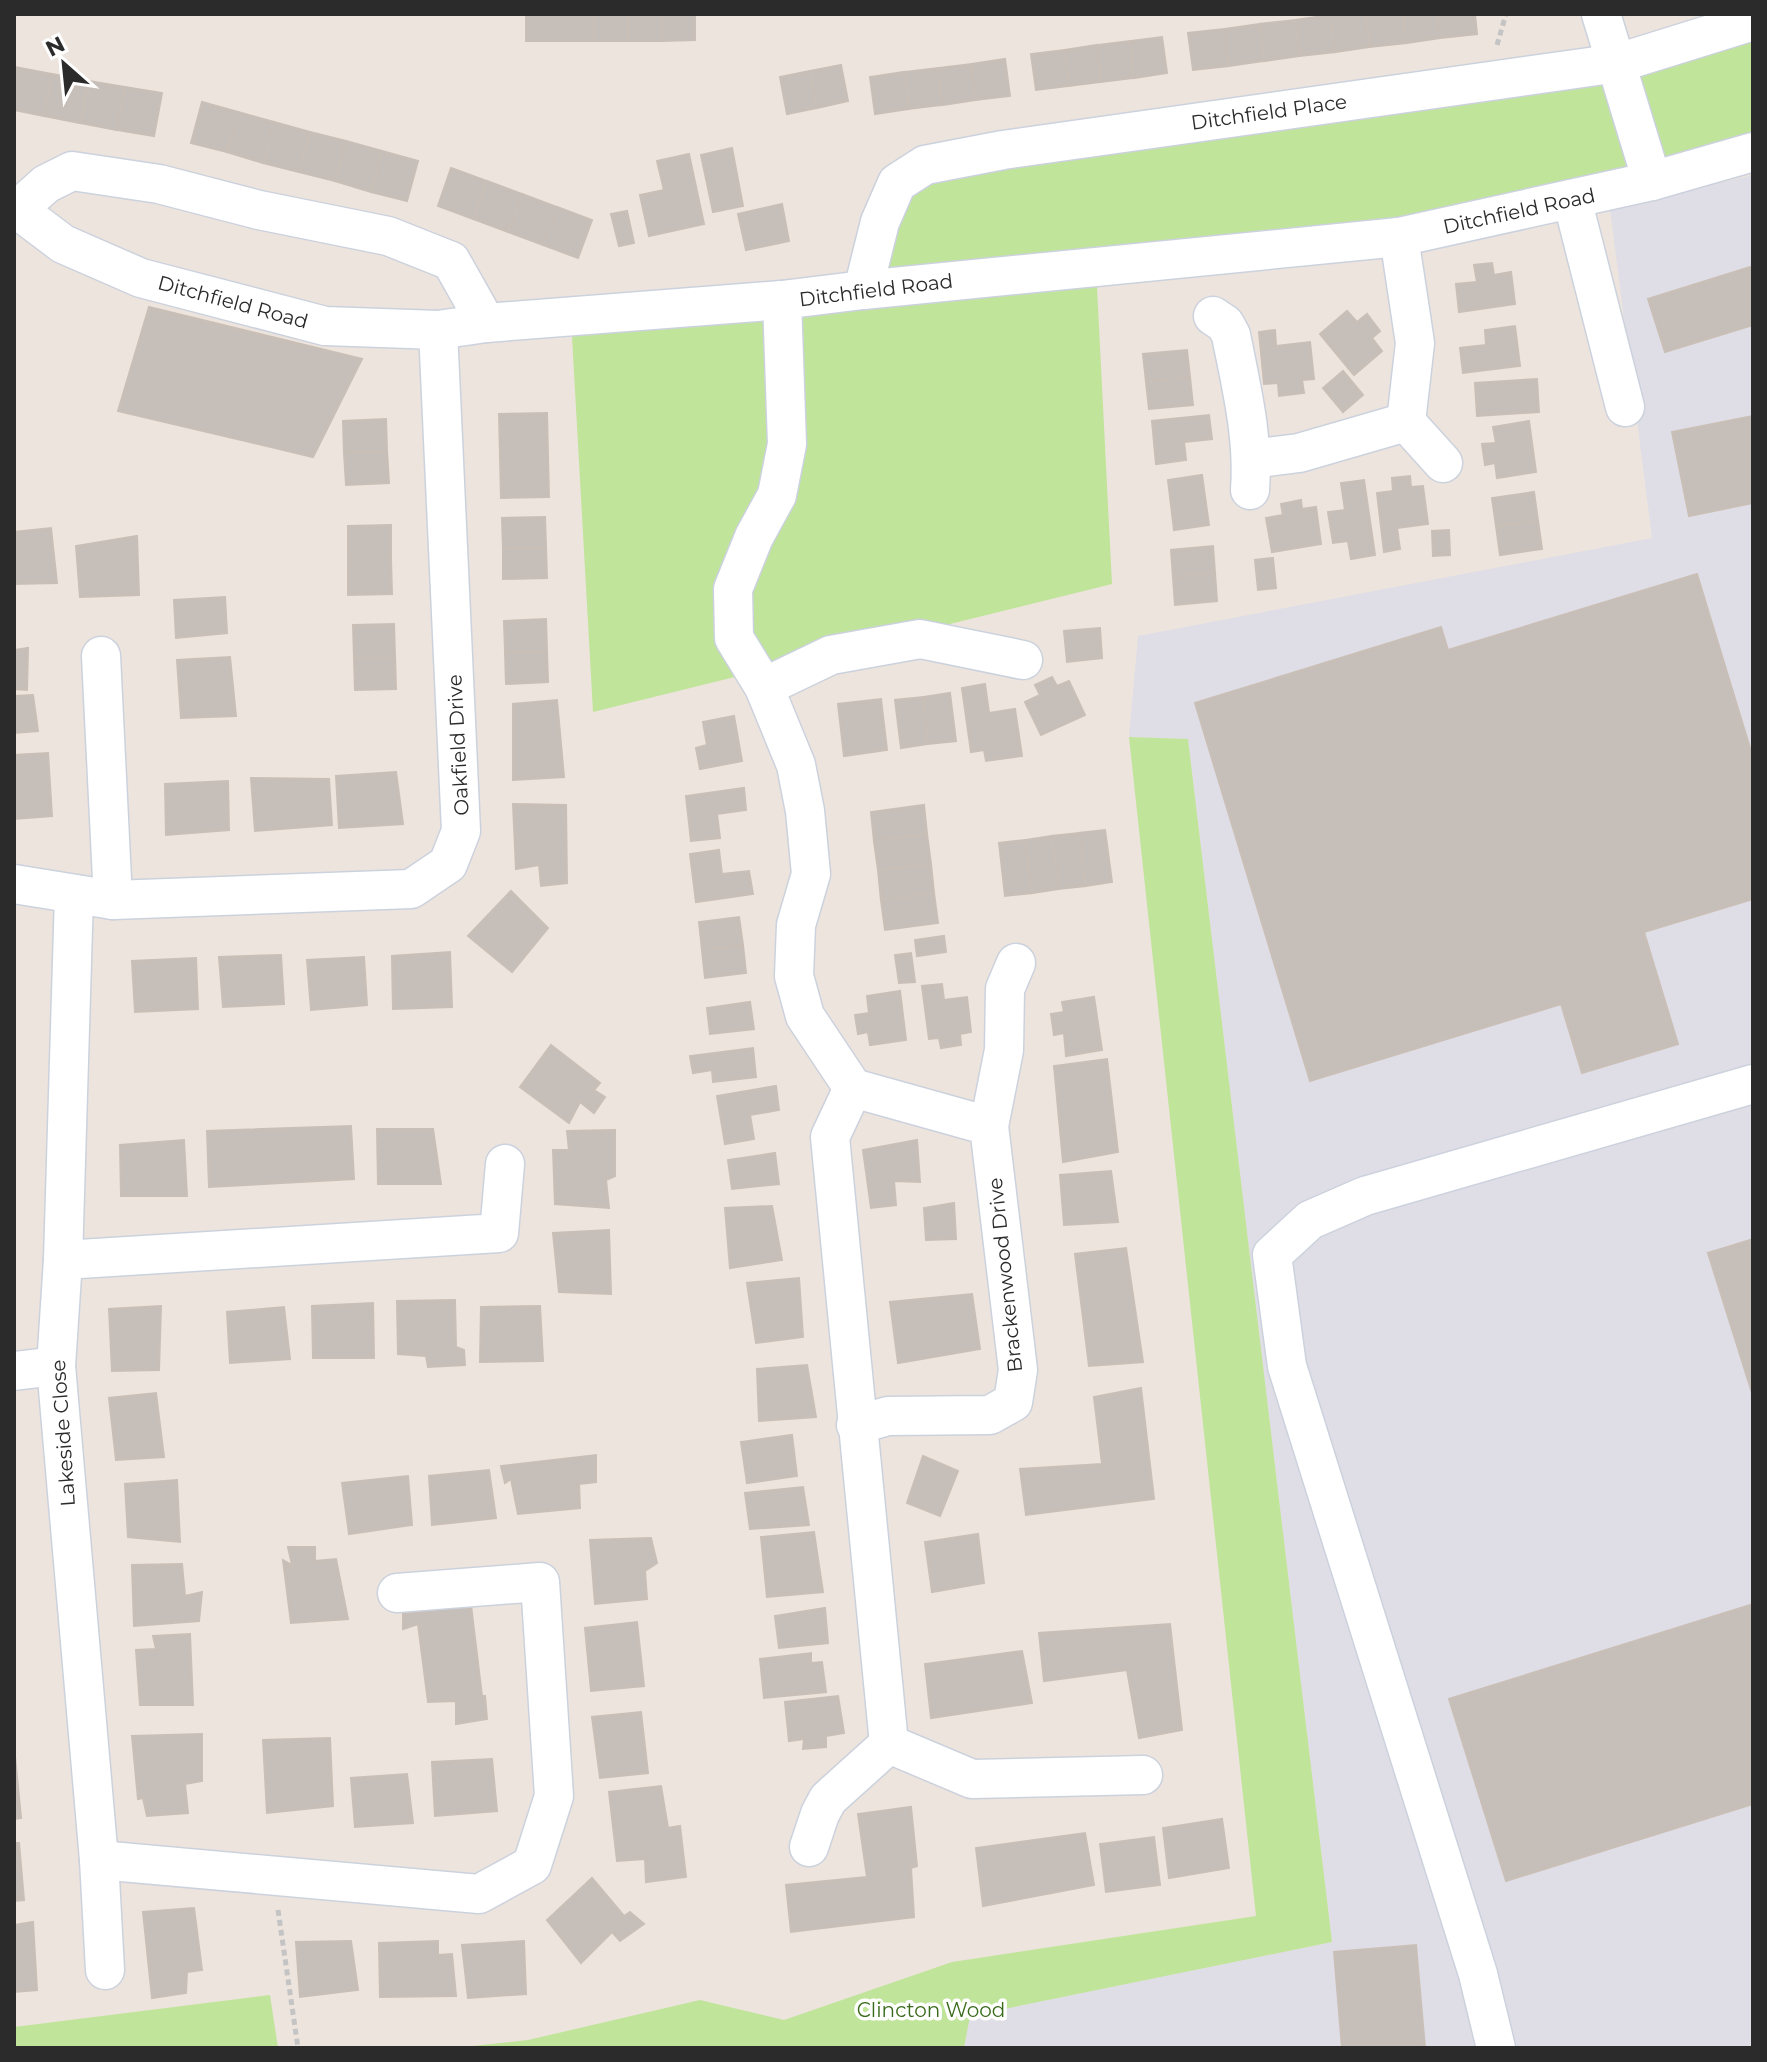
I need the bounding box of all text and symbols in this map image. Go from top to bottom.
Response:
north arrow [24,24,104,104]
text: N [41,31,69,63]
street label: Ditchfield Place [1189,89,1349,135]
street label: Ditchfield Road [1441,183,1597,239]
street label: Ditchfield Road [798,269,954,311]
street label: Ditchfield Road [155,270,311,334]
street label: Oakfield Drive [442,674,474,816]
street label: Brackenwood Drive [983,1176,1027,1374]
street label: Lakeside Close [46,1359,80,1507]
park label: Clincton Wood [857,1998,1005,2022]

